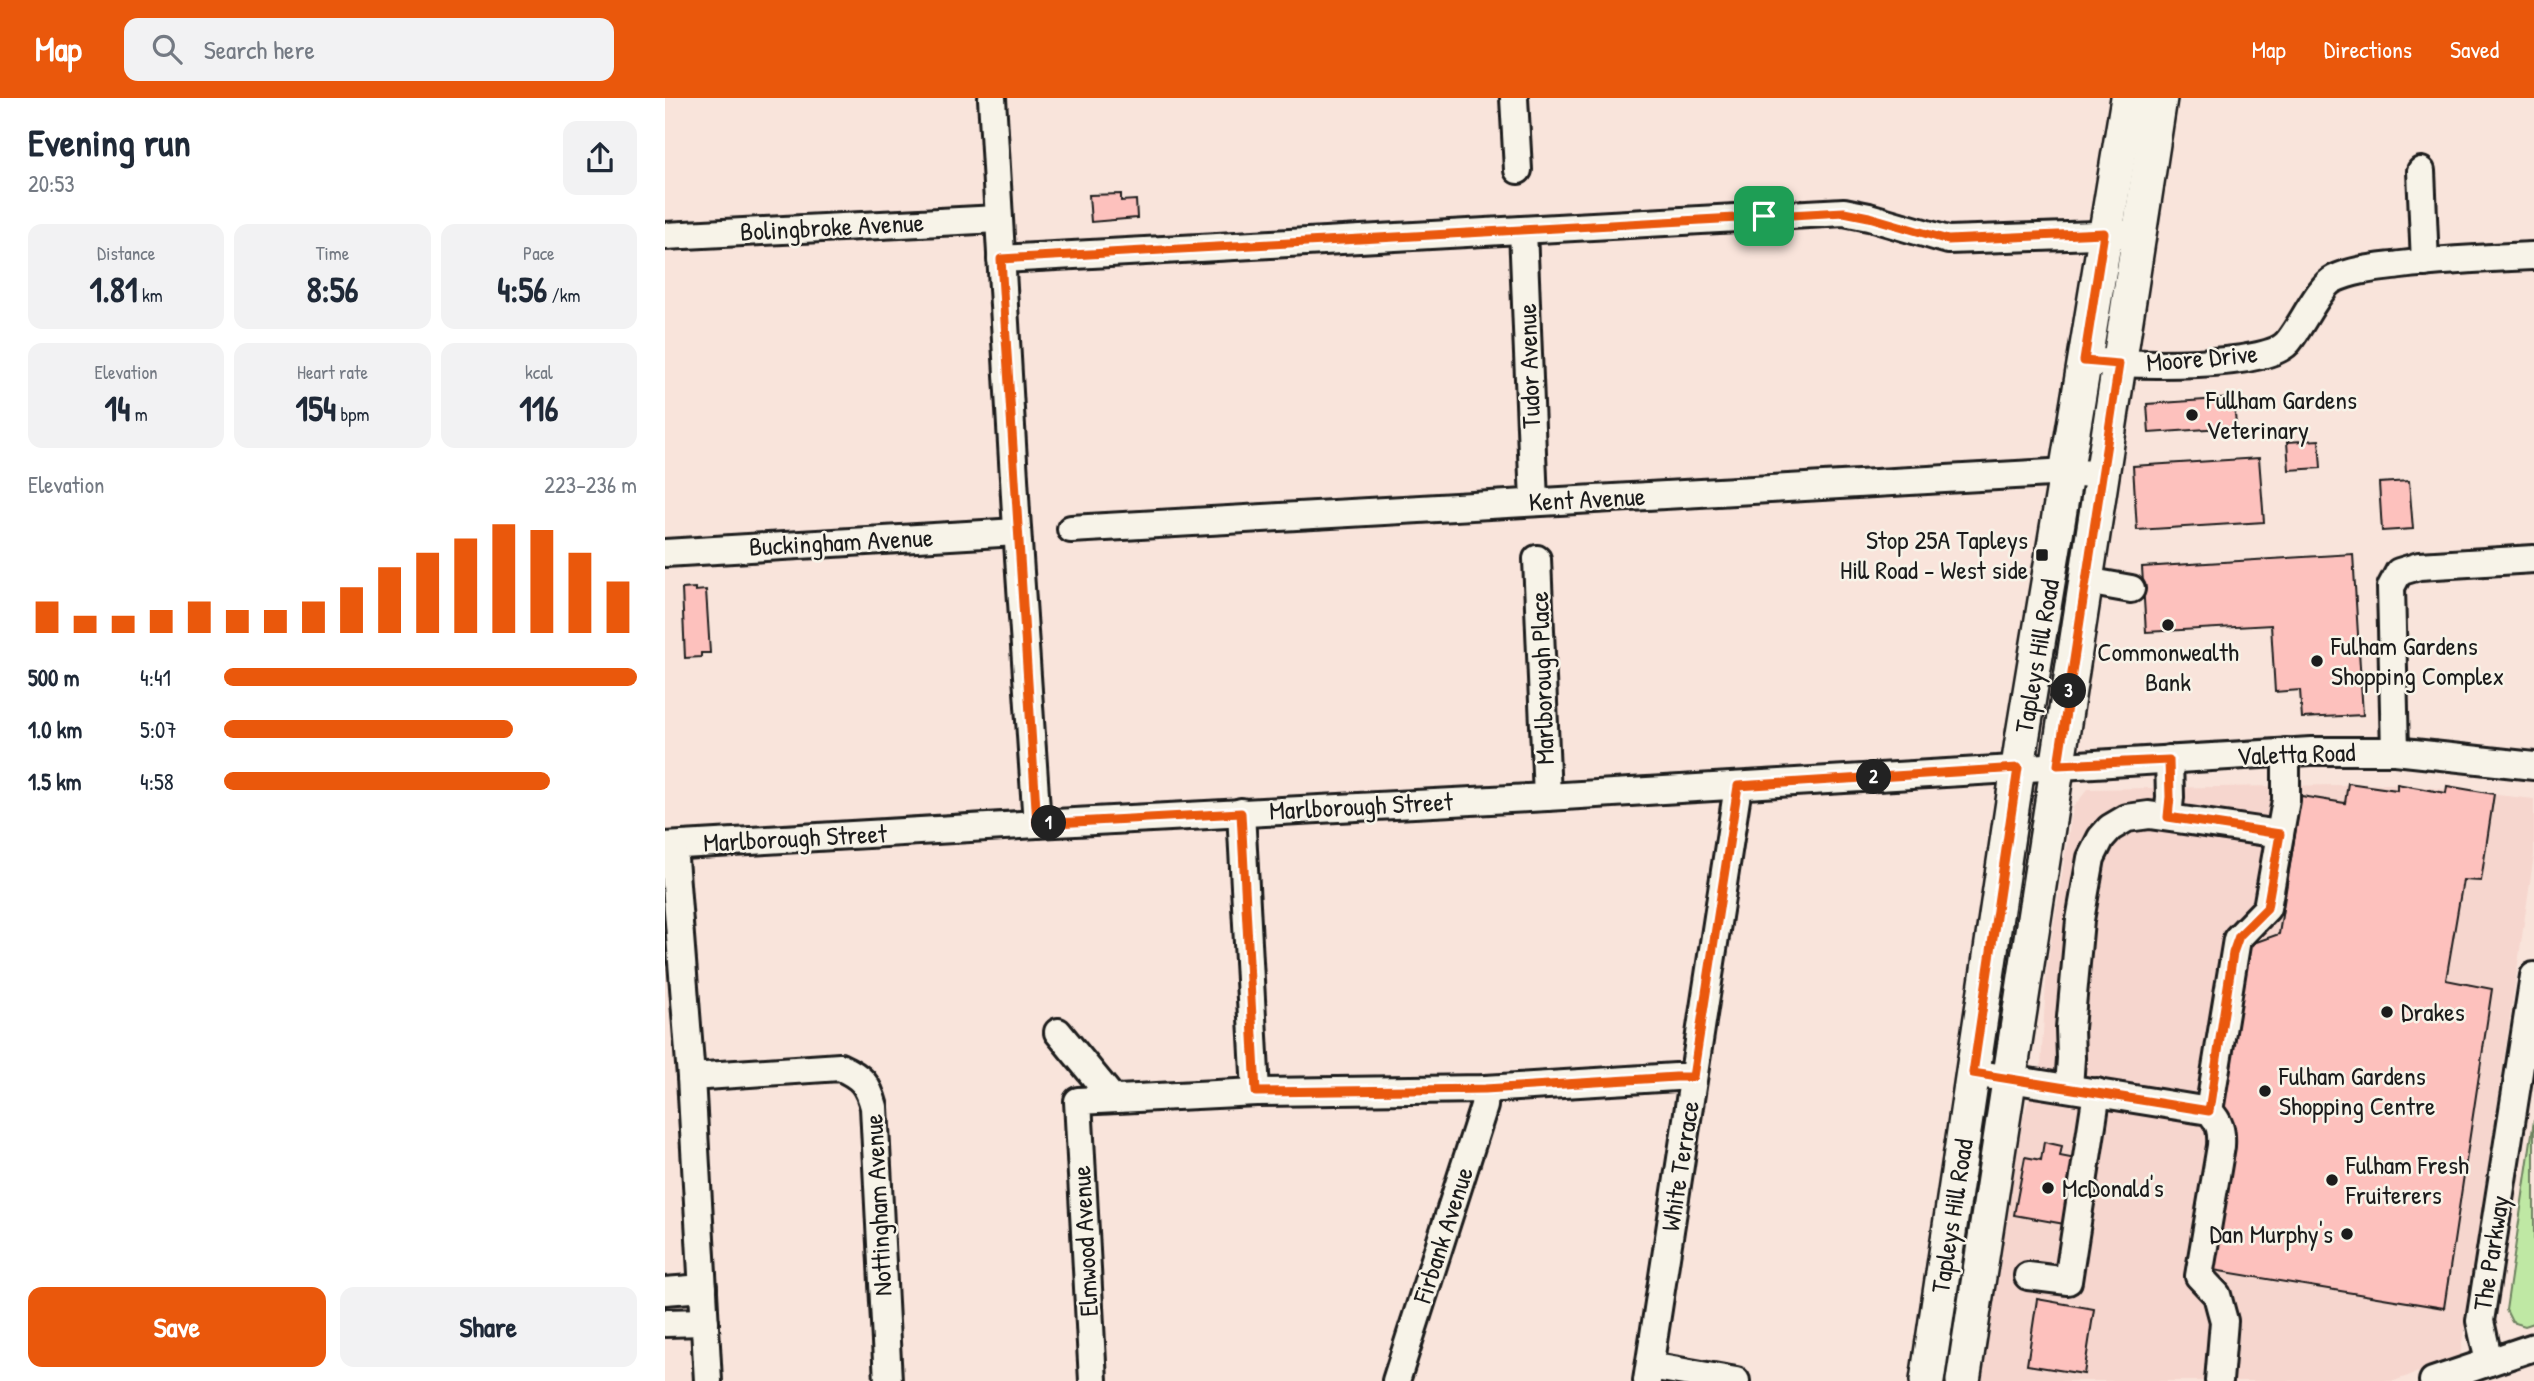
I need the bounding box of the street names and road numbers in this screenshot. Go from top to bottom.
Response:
street label: Bolingbroke Avenue [739,204,925,249]
street label: Tudor Avenue [1509,303,1548,429]
street label: Moore Drive [2145,335,2259,380]
street label: Kent Avenue [1528,478,1646,519]
street label: Buckingham Avenue [748,519,934,564]
street label: Tapleys Hill Road [2006,576,2067,736]
street label: Marlborough Place [1521,591,1562,765]
street label: Valetta Road [2236,734,2356,773]
street label: Marlborough Street [1268,783,1455,828]
street label: Marlborough Street [702,815,889,860]
street label: White Terrace [1652,1098,1707,1233]
street label: Nottingham Avenue [855,1113,900,1297]
street label: Tapleys Hill Road [1922,1136,1981,1295]
street label: Firbank Avenue [1404,1162,1481,1308]
street label: Elmwood Avenue [1063,1165,1106,1317]
street label: The Parkway [2464,1193,2517,1313]

